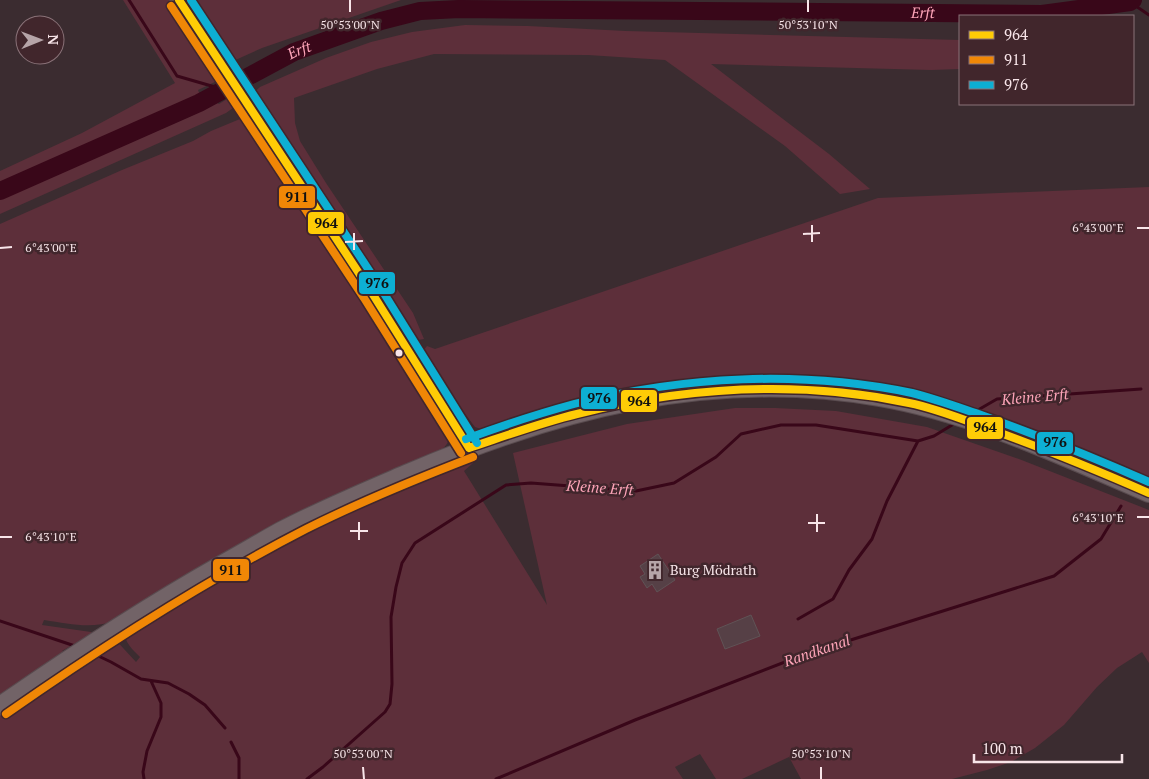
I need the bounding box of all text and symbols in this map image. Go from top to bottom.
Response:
water label: Erft [910,2,936,22]
north arrow [15,15,65,65]
legend [959,15,1134,105]
text: 50°53'00"N [320,17,380,32]
text: 50°53'10"N [778,17,838,32]
text: 964 [1004,24,1028,44]
text: N [44,34,63,46]
water label: Erft [282,35,314,63]
text: 911 [1004,49,1028,69]
text: 976 [1004,74,1028,94]
line badge: 911 [278,185,316,209]
text: 911 [285,187,309,206]
line badge: 964 [307,211,345,235]
text: 964 [314,213,338,232]
text: 6°43'00"E [1072,220,1124,235]
text: 6°43'00"E [25,240,77,255]
line badge: 976 [358,271,396,295]
text: 976 [365,273,389,292]
unlabelled marker [394,348,404,358]
water label: Kleine Erft [1000,383,1070,409]
line badge: 976 [580,386,618,410]
text: 976 [587,388,611,407]
line badge: 964 [620,389,658,413]
text: 964 [627,391,651,410]
line badge: 964 [966,416,1004,440]
text: 964 [973,417,997,436]
line badge: 976 [1036,431,1074,455]
text: 976 [1043,432,1067,451]
water label: Kleine Erft [565,475,635,499]
text: 6°43'10"E [1072,510,1124,525]
text: 6°43'10"E [25,529,77,544]
line badge: 911 [212,558,250,582]
building icon: Burg Mödrath [644,559,666,581]
text: 911 [219,560,243,579]
place label: Burg Mödrath [670,560,756,579]
water label: Randkanal [780,629,853,671]
scale bar [974,732,1122,764]
text: 100 m [982,738,1023,758]
text: 50°53'00"N [333,746,393,761]
text: 50°53'10"N [791,746,851,761]

